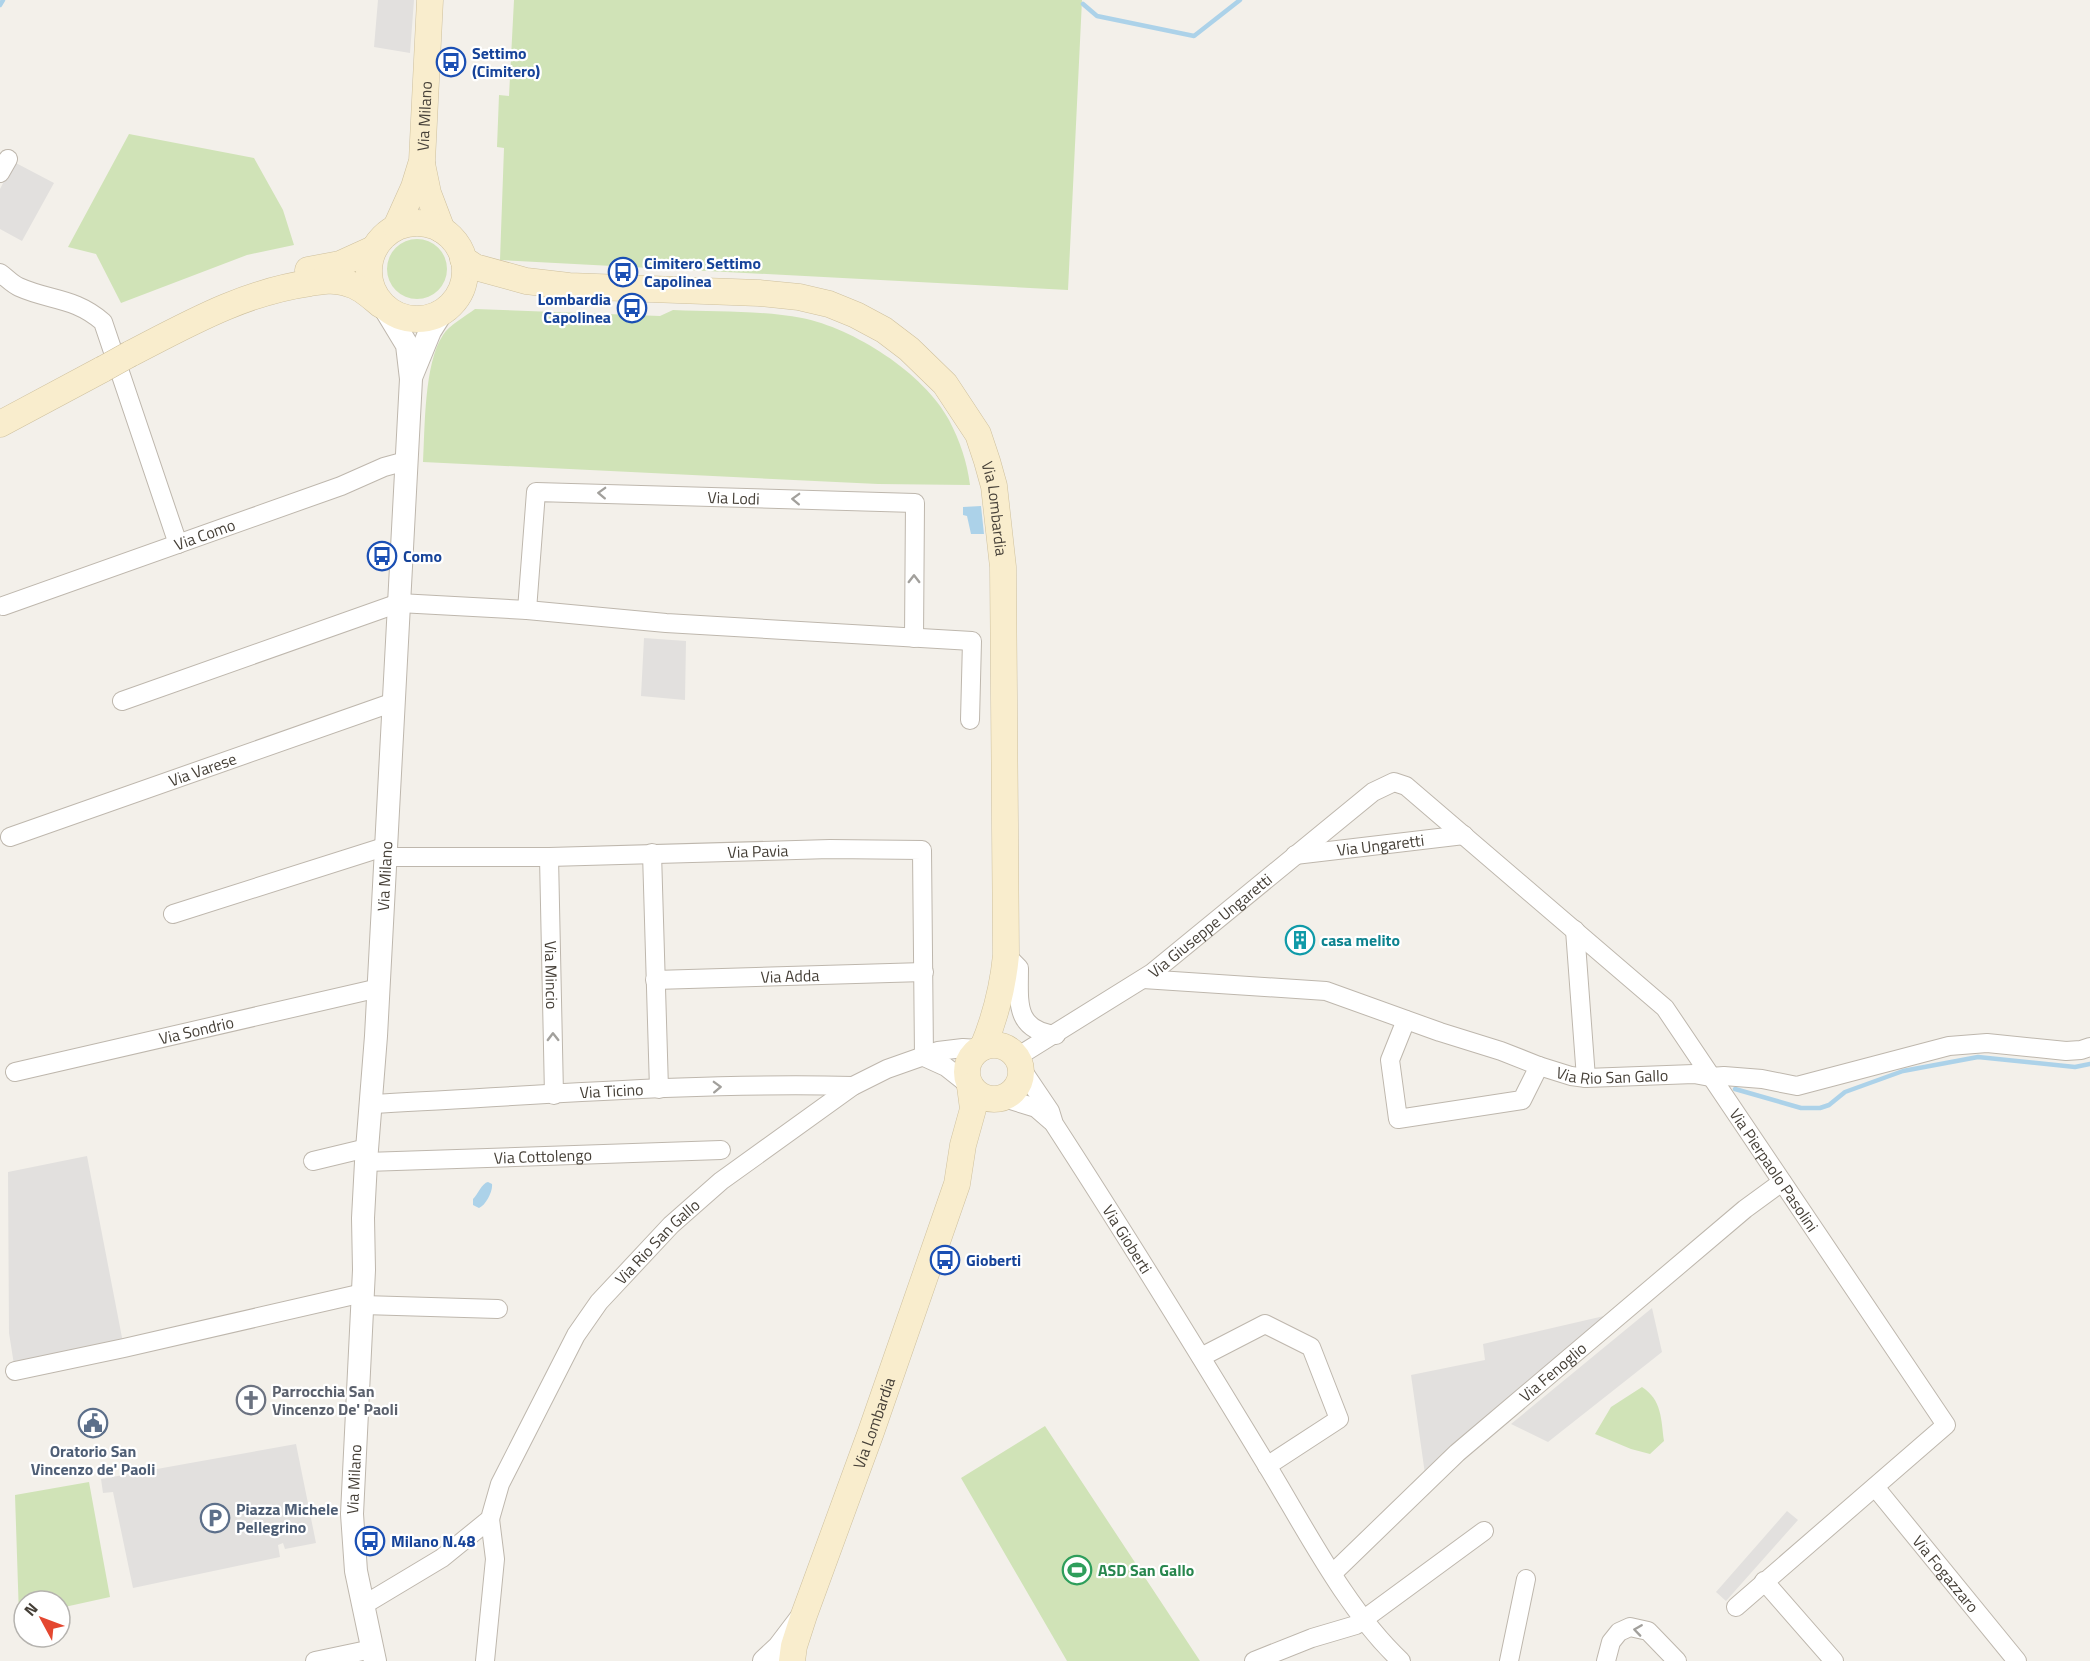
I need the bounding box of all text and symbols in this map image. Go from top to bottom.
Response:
place label: Settimo (Cimitero) [472,41,540,83]
bus stop icon: Settimo (Cimitero) [435,46,467,78]
street label: Via Milano [411,80,438,152]
place label: Cimitero Settimo Capolinea [644,251,761,293]
bus stop icon: Cimitero Settimo Capolinea [607,256,639,288]
place label: Lombardia Capolinea [538,287,611,329]
bus stop icon: Lombardia Capolinea [616,292,648,324]
street label: Via Lombardia [976,458,1014,557]
street label: Via Lodi [707,485,760,510]
one-way arrow [597,487,606,500]
one-way arrow [792,493,801,505]
street label: Via Como [171,513,238,556]
bus stop icon: Como [366,540,398,572]
place label: Como [403,544,442,568]
one-way arrow [908,575,920,584]
street label: Via Varese [165,746,240,792]
street label: Via Ungaretti [1335,828,1425,862]
street label: Via Pavia [727,838,789,864]
street label: Via Milano [371,840,398,912]
street label: Via Giuseppe Ungaretti [1143,868,1277,983]
building icon: casa melito [1284,924,1316,956]
place label: casa melito [1321,928,1400,952]
street label: Via Mincio [539,940,564,1010]
street label: Via Adda [760,963,820,989]
street label: Via Sondrio [156,1010,236,1050]
one-way arrow [547,1032,559,1041]
street label: Via Rio San Gallo [1553,1060,1669,1090]
street label: Via Ticino [579,1077,644,1104]
one-way arrow [713,1081,722,1094]
street label: Via Pierpaolo Pasolini [1724,1103,1824,1237]
street label: Via Cottolengo [493,1142,592,1170]
street label: Via Rio San Gallo [609,1193,705,1290]
street label: Via Gioberti [1097,1200,1158,1278]
bus stop icon: Gioberti [929,1244,961,1276]
place label: Gioberti [966,1248,1021,1272]
street label: Via Fenoglio [1514,1336,1592,1407]
street label: Via Lombardia [847,1374,901,1472]
place label: Parrocchia San Vincenzo De' Paoli [272,1379,398,1421]
church icon: Parrocchia San Vincenzo De' Paoli [235,1384,267,1416]
public building icon: Oratorio San Vincenzo de' Paoli [77,1407,109,1439]
place label: Oratorio San Vincenzo de' Paoli [31,1439,155,1481]
street label: Via Milano [340,1444,367,1515]
place label: Piazza Michele Pellegrino [236,1497,338,1539]
parking icon: Piazza Michele Pellegrino [199,1502,231,1534]
bus stop icon: Milano N.48 [354,1525,386,1557]
place label: Milano N.48 [391,1529,475,1553]
street label: Via Fogazzaro [1907,1530,1985,1618]
sports icon: ASD San Gallo [1061,1554,1093,1586]
place label: ASD San Gallo [1098,1558,1194,1582]
north arrow [12,1589,72,1649]
text: N [18,1597,43,1621]
one-way arrow [1633,1624,1642,1636]

